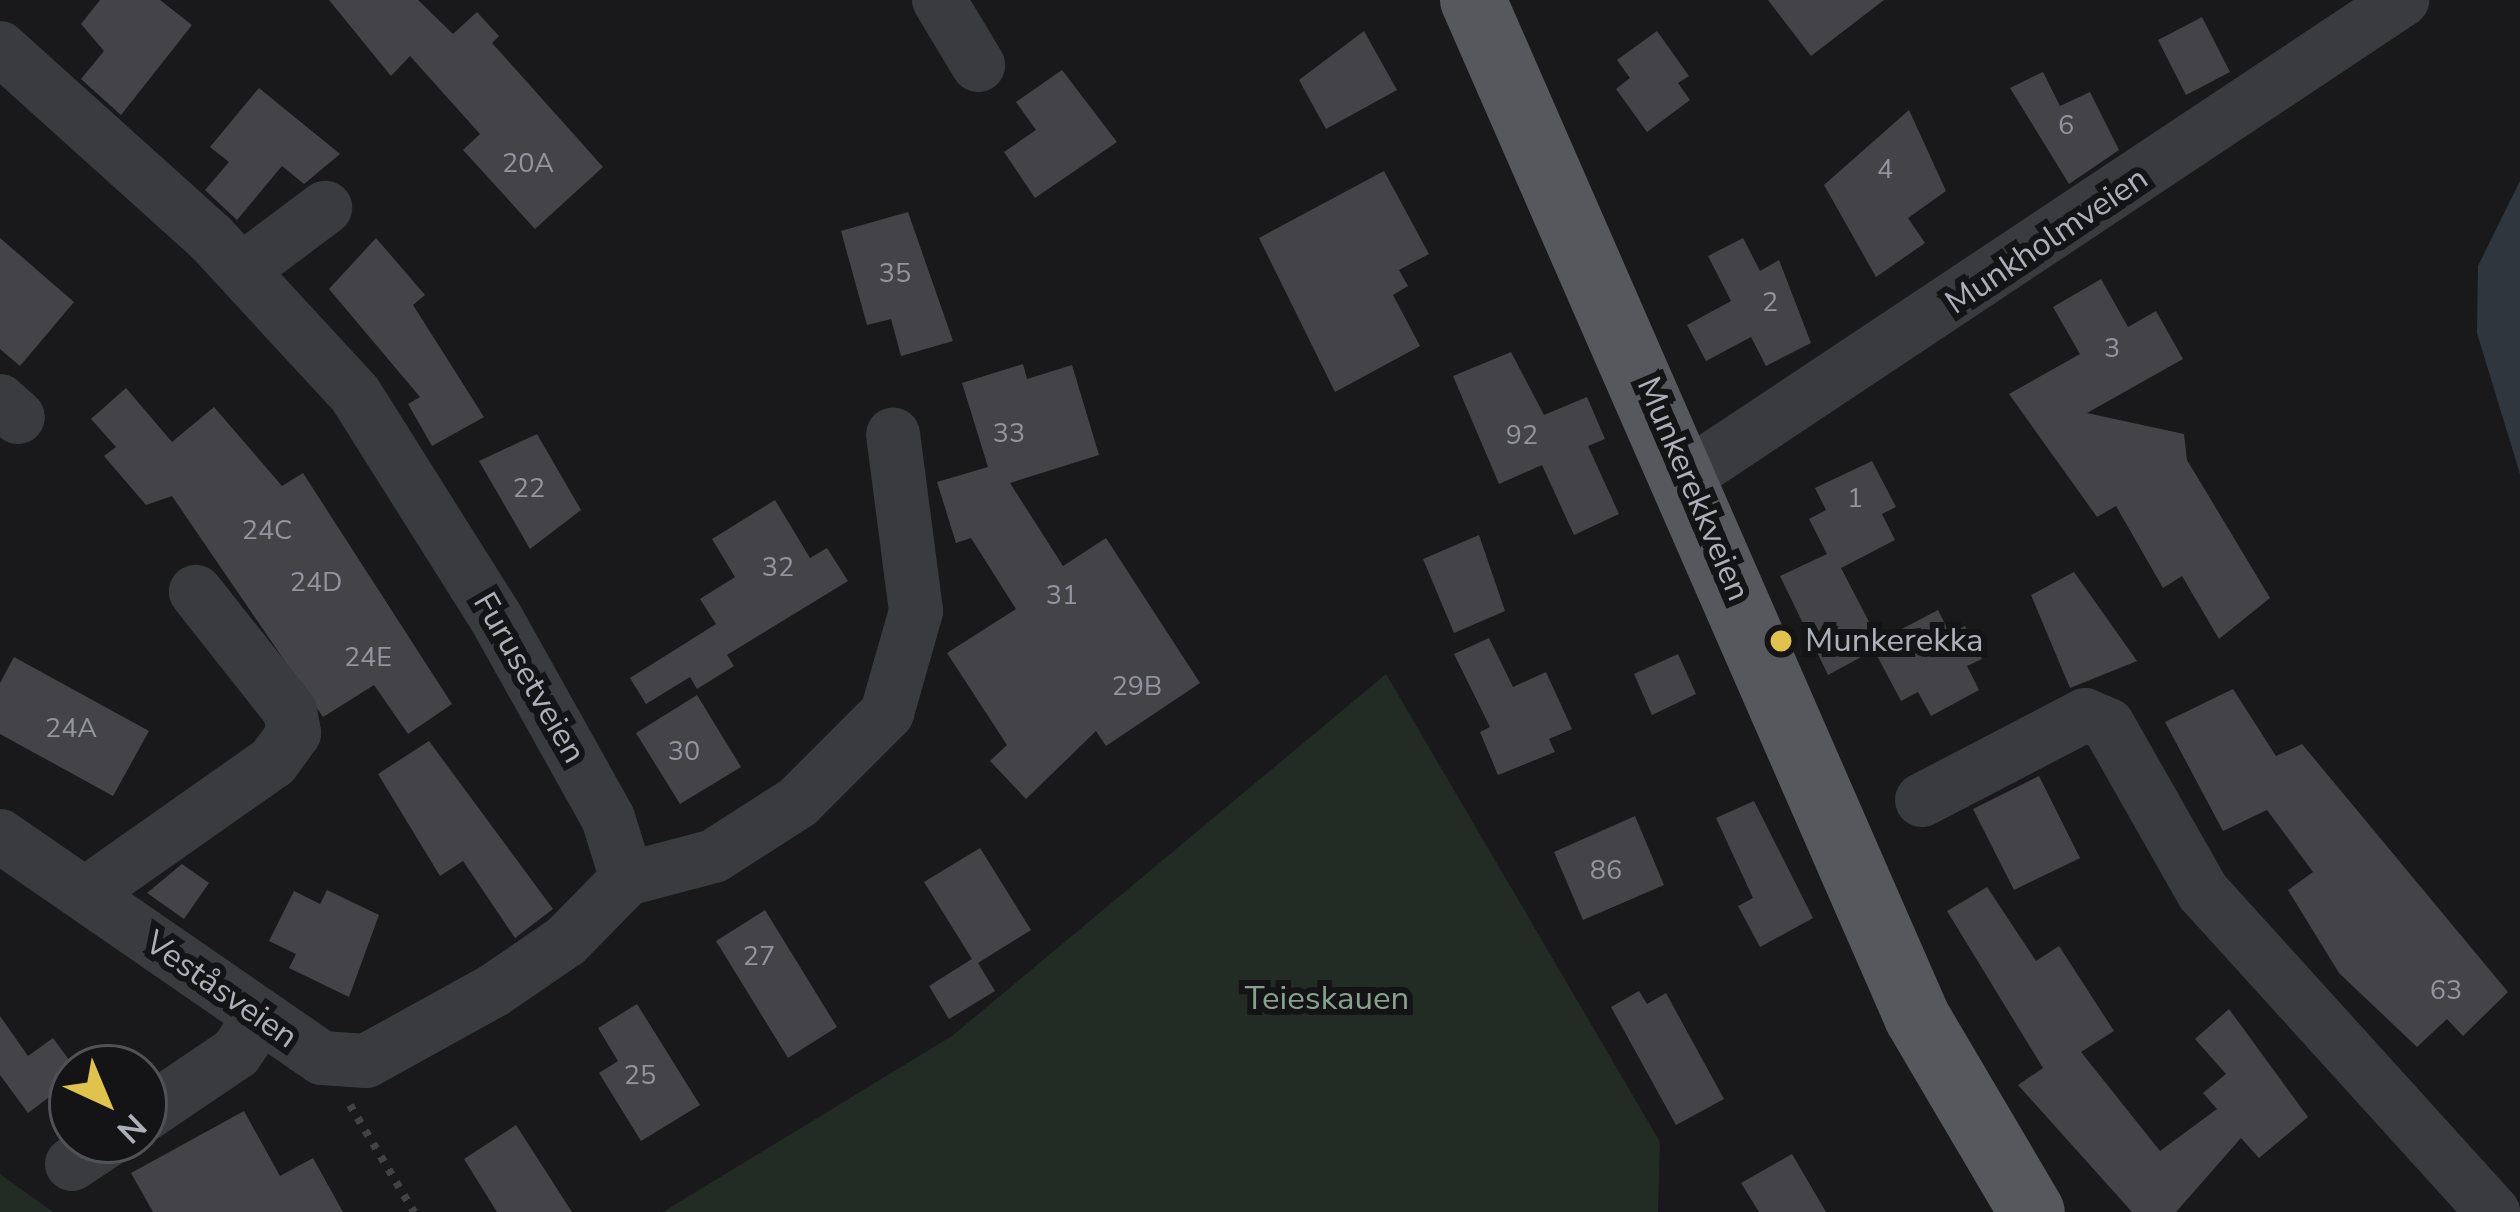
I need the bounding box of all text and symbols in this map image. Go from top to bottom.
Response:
house number: 6 [2058,110,2074,142]
house number: 20A [502,148,554,180]
house number: 4 [1877,154,1893,186]
street label: Munkholmveien [1938,159,2156,323]
house number: 35 [879,258,911,290]
house number: 2 [1762,287,1778,319]
house number: 3 [2104,333,2120,365]
street label: Munkerekkveien [1628,371,1758,607]
house number: 33 [993,418,1025,450]
house number: 92 [1506,420,1538,452]
house number: 22 [513,473,545,505]
house number: 1 [1847,483,1863,515]
house number: 24C [242,515,292,547]
house number: 32 [762,552,794,584]
house number: 24D [290,567,342,599]
house number: 31 [1046,580,1078,612]
street label: Furusetveien [464,586,594,770]
place label: Munkerekka [1805,621,1984,661]
marker: Munkerekka [1768,628,1794,654]
house number: 24E [344,642,392,674]
house number: 29B [1112,671,1162,703]
house number: 24A [45,713,97,745]
house number: 30 [668,736,700,768]
house number: 86 [1590,855,1622,887]
street label: Veståsveien [137,923,305,1057]
house number: 27 [743,941,775,973]
house number: 63 [2430,975,2462,1007]
park label: Teieskauen [1245,979,1409,1019]
north arrow [48,1044,168,1164]
house number: 25 [624,1060,656,1092]
text: N [107,1103,156,1153]

